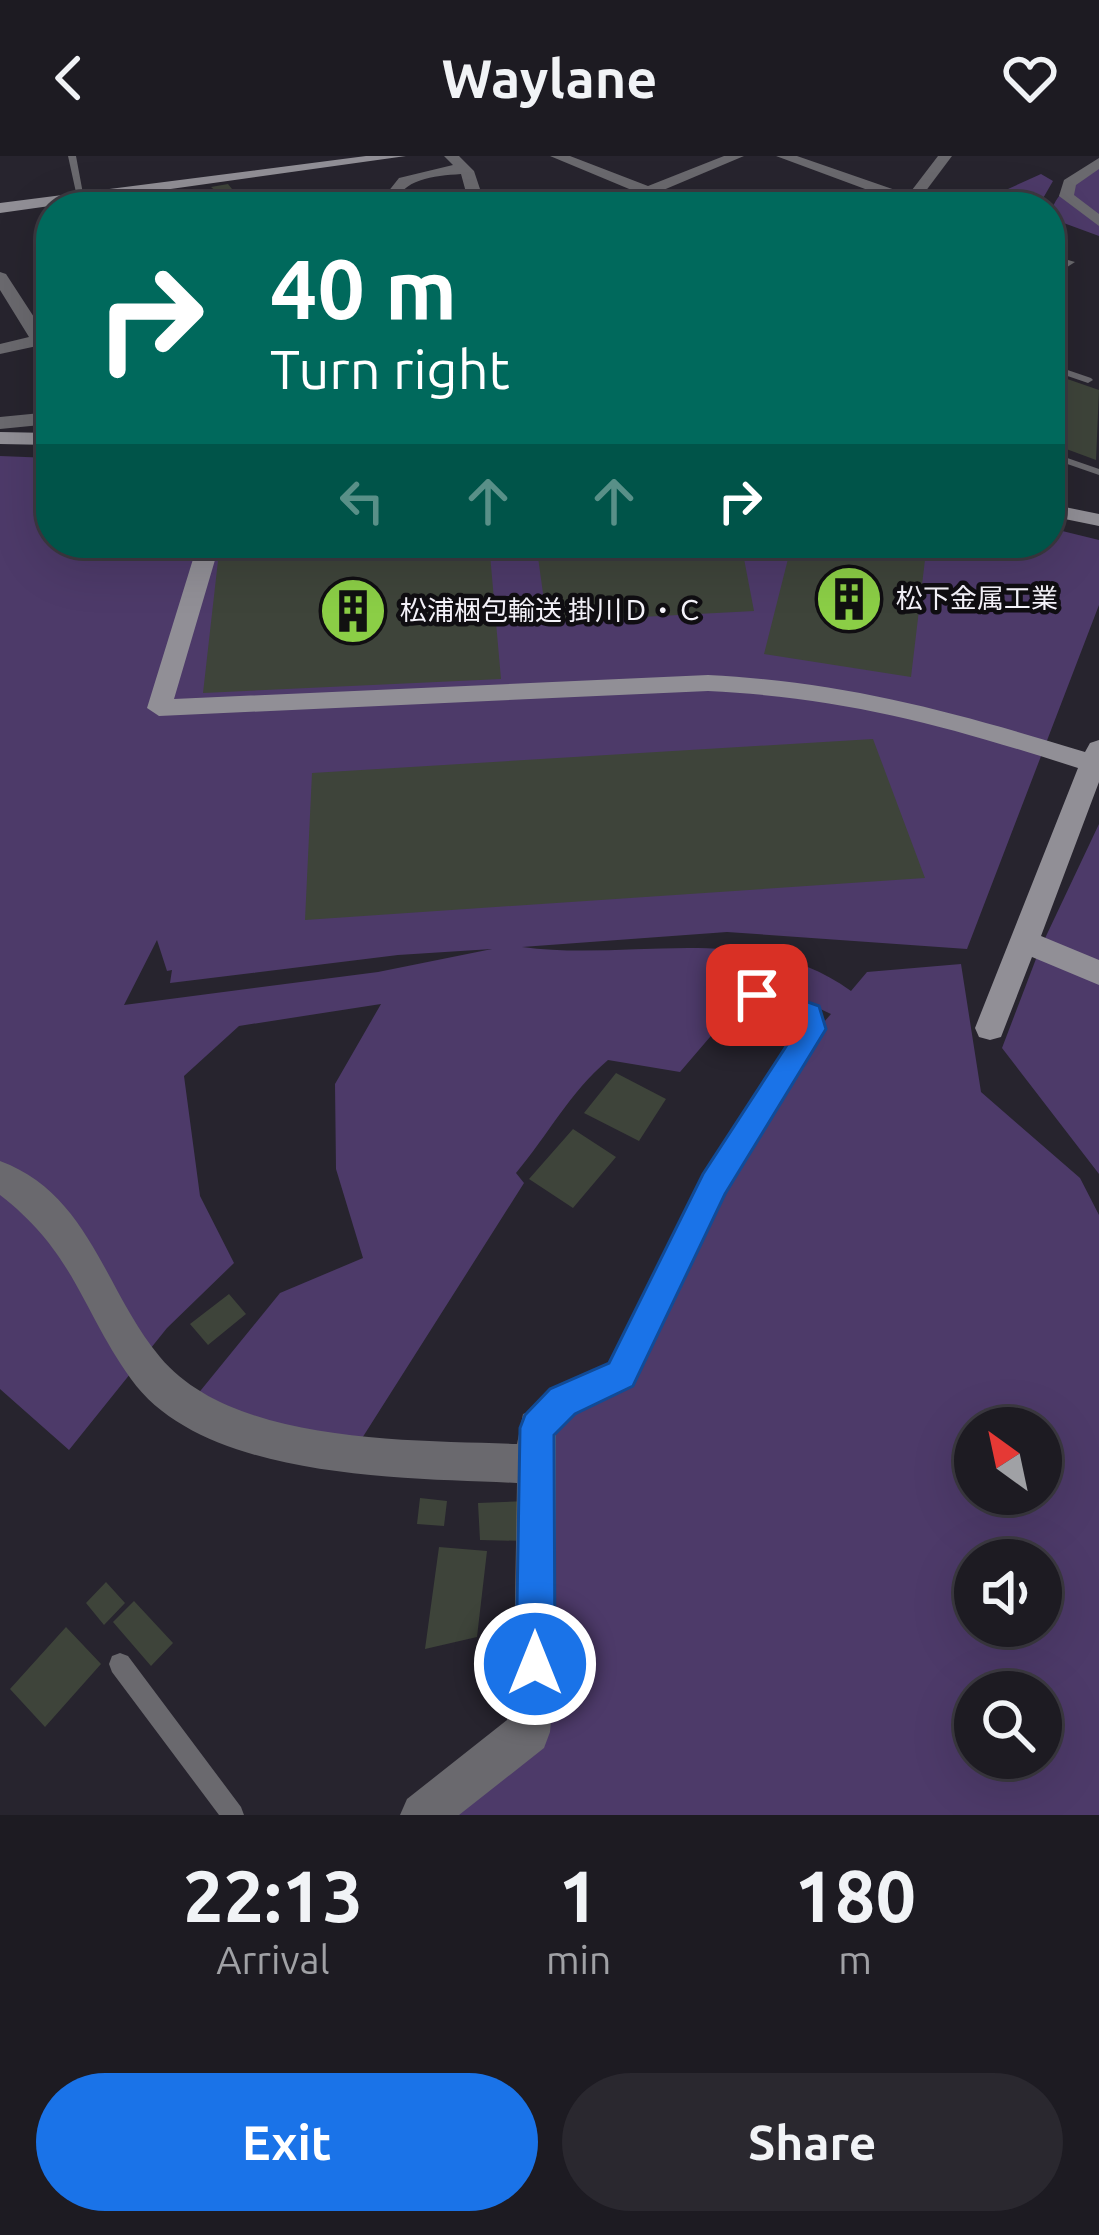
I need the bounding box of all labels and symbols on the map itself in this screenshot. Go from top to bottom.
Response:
building icon: 松下金属工業 [814,564,884,634]
building icon: 松浦梱包輸送 掛川Ｄ・Ｃ [318,576,388,646]
place label: 松下金属工業 [896,583,1058,613]
place label: 松浦梱包輸送 掛川Ｄ・Ｃ [400,595,703,625]
pin [706,944,808,1046]
north arrow [954,1407,1062,1515]
position arrow [472,1601,598,1727]

